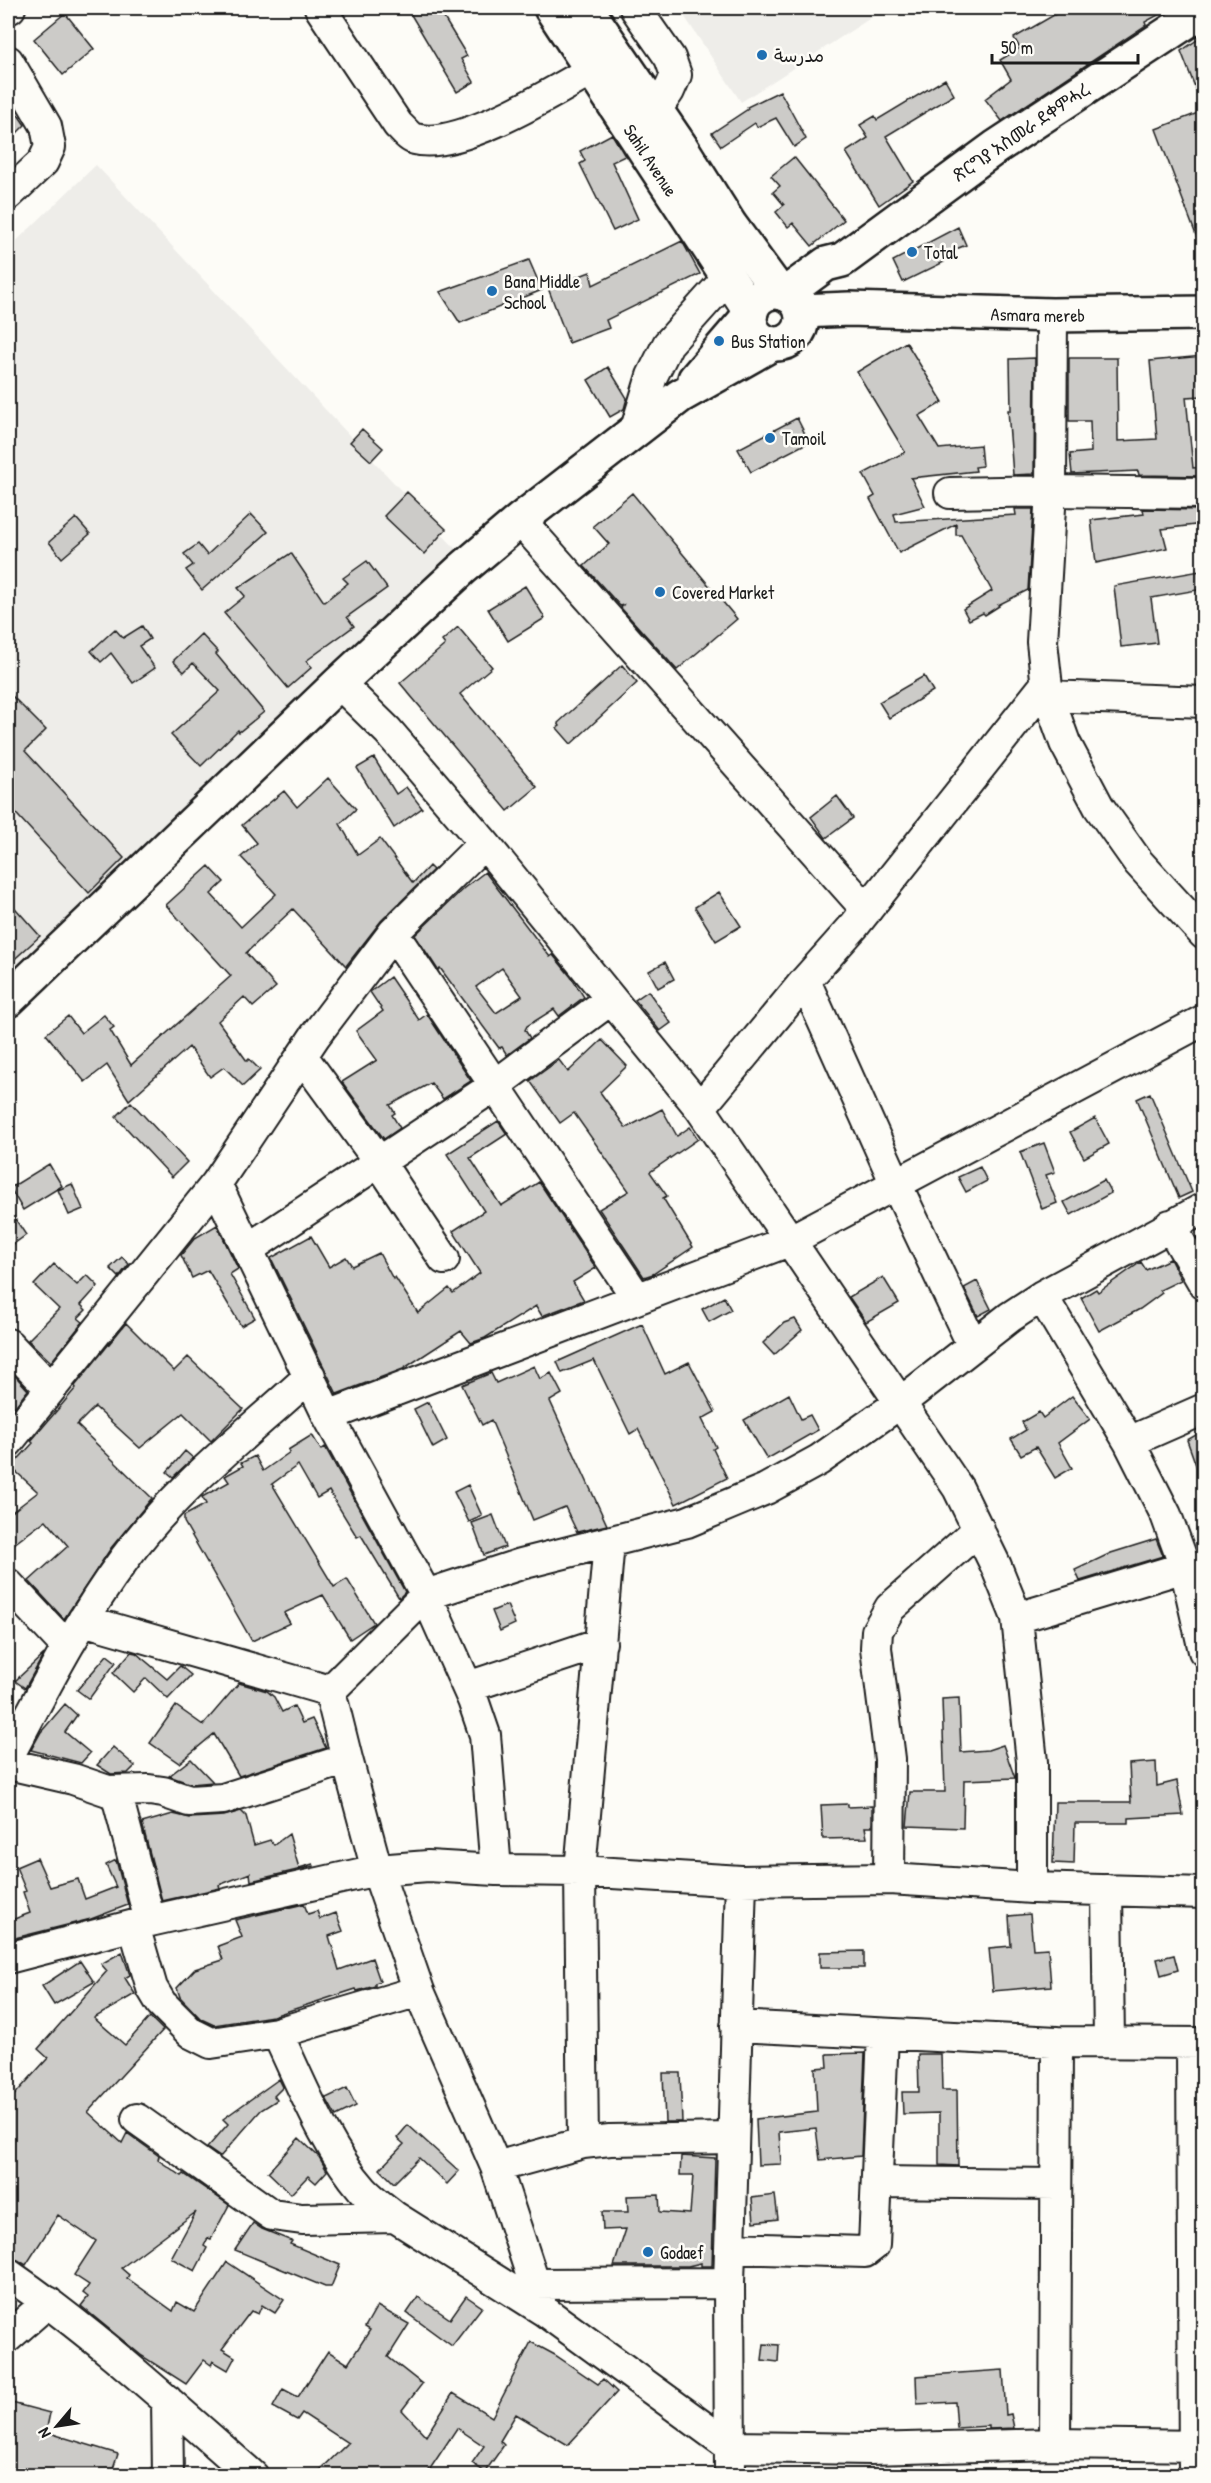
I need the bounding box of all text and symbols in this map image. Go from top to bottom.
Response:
scale bar [992,27,1138,65]
text: 50 m [1001,35,1033,60]
place label: مدرسة [774,43,824,68]
marker: مدرسة [755,48,769,62]
street label: ጽርግያ አስመራ ደቀምሓረ [948,77,1095,187]
street label: Sahil Avenue [618,119,684,201]
place label: Total [924,240,958,265]
marker: Total [905,245,919,259]
place label: Bana Middle School [504,269,580,315]
marker: Bana Middle School [485,284,499,298]
street label: Asmara mereb [990,301,1085,328]
place label: Bus Station [731,329,806,354]
marker: Bus Station [712,334,726,348]
place label: Tamoil [782,426,826,451]
marker: Tamoil [763,431,777,445]
place label: Covered Market [672,580,775,605]
marker: Covered Market [653,585,667,599]
place label: Godaef [660,2240,704,2265]
marker: Godaef [641,2245,655,2259]
north arrow [27,2396,87,2456]
text: N [32,2424,56,2442]

